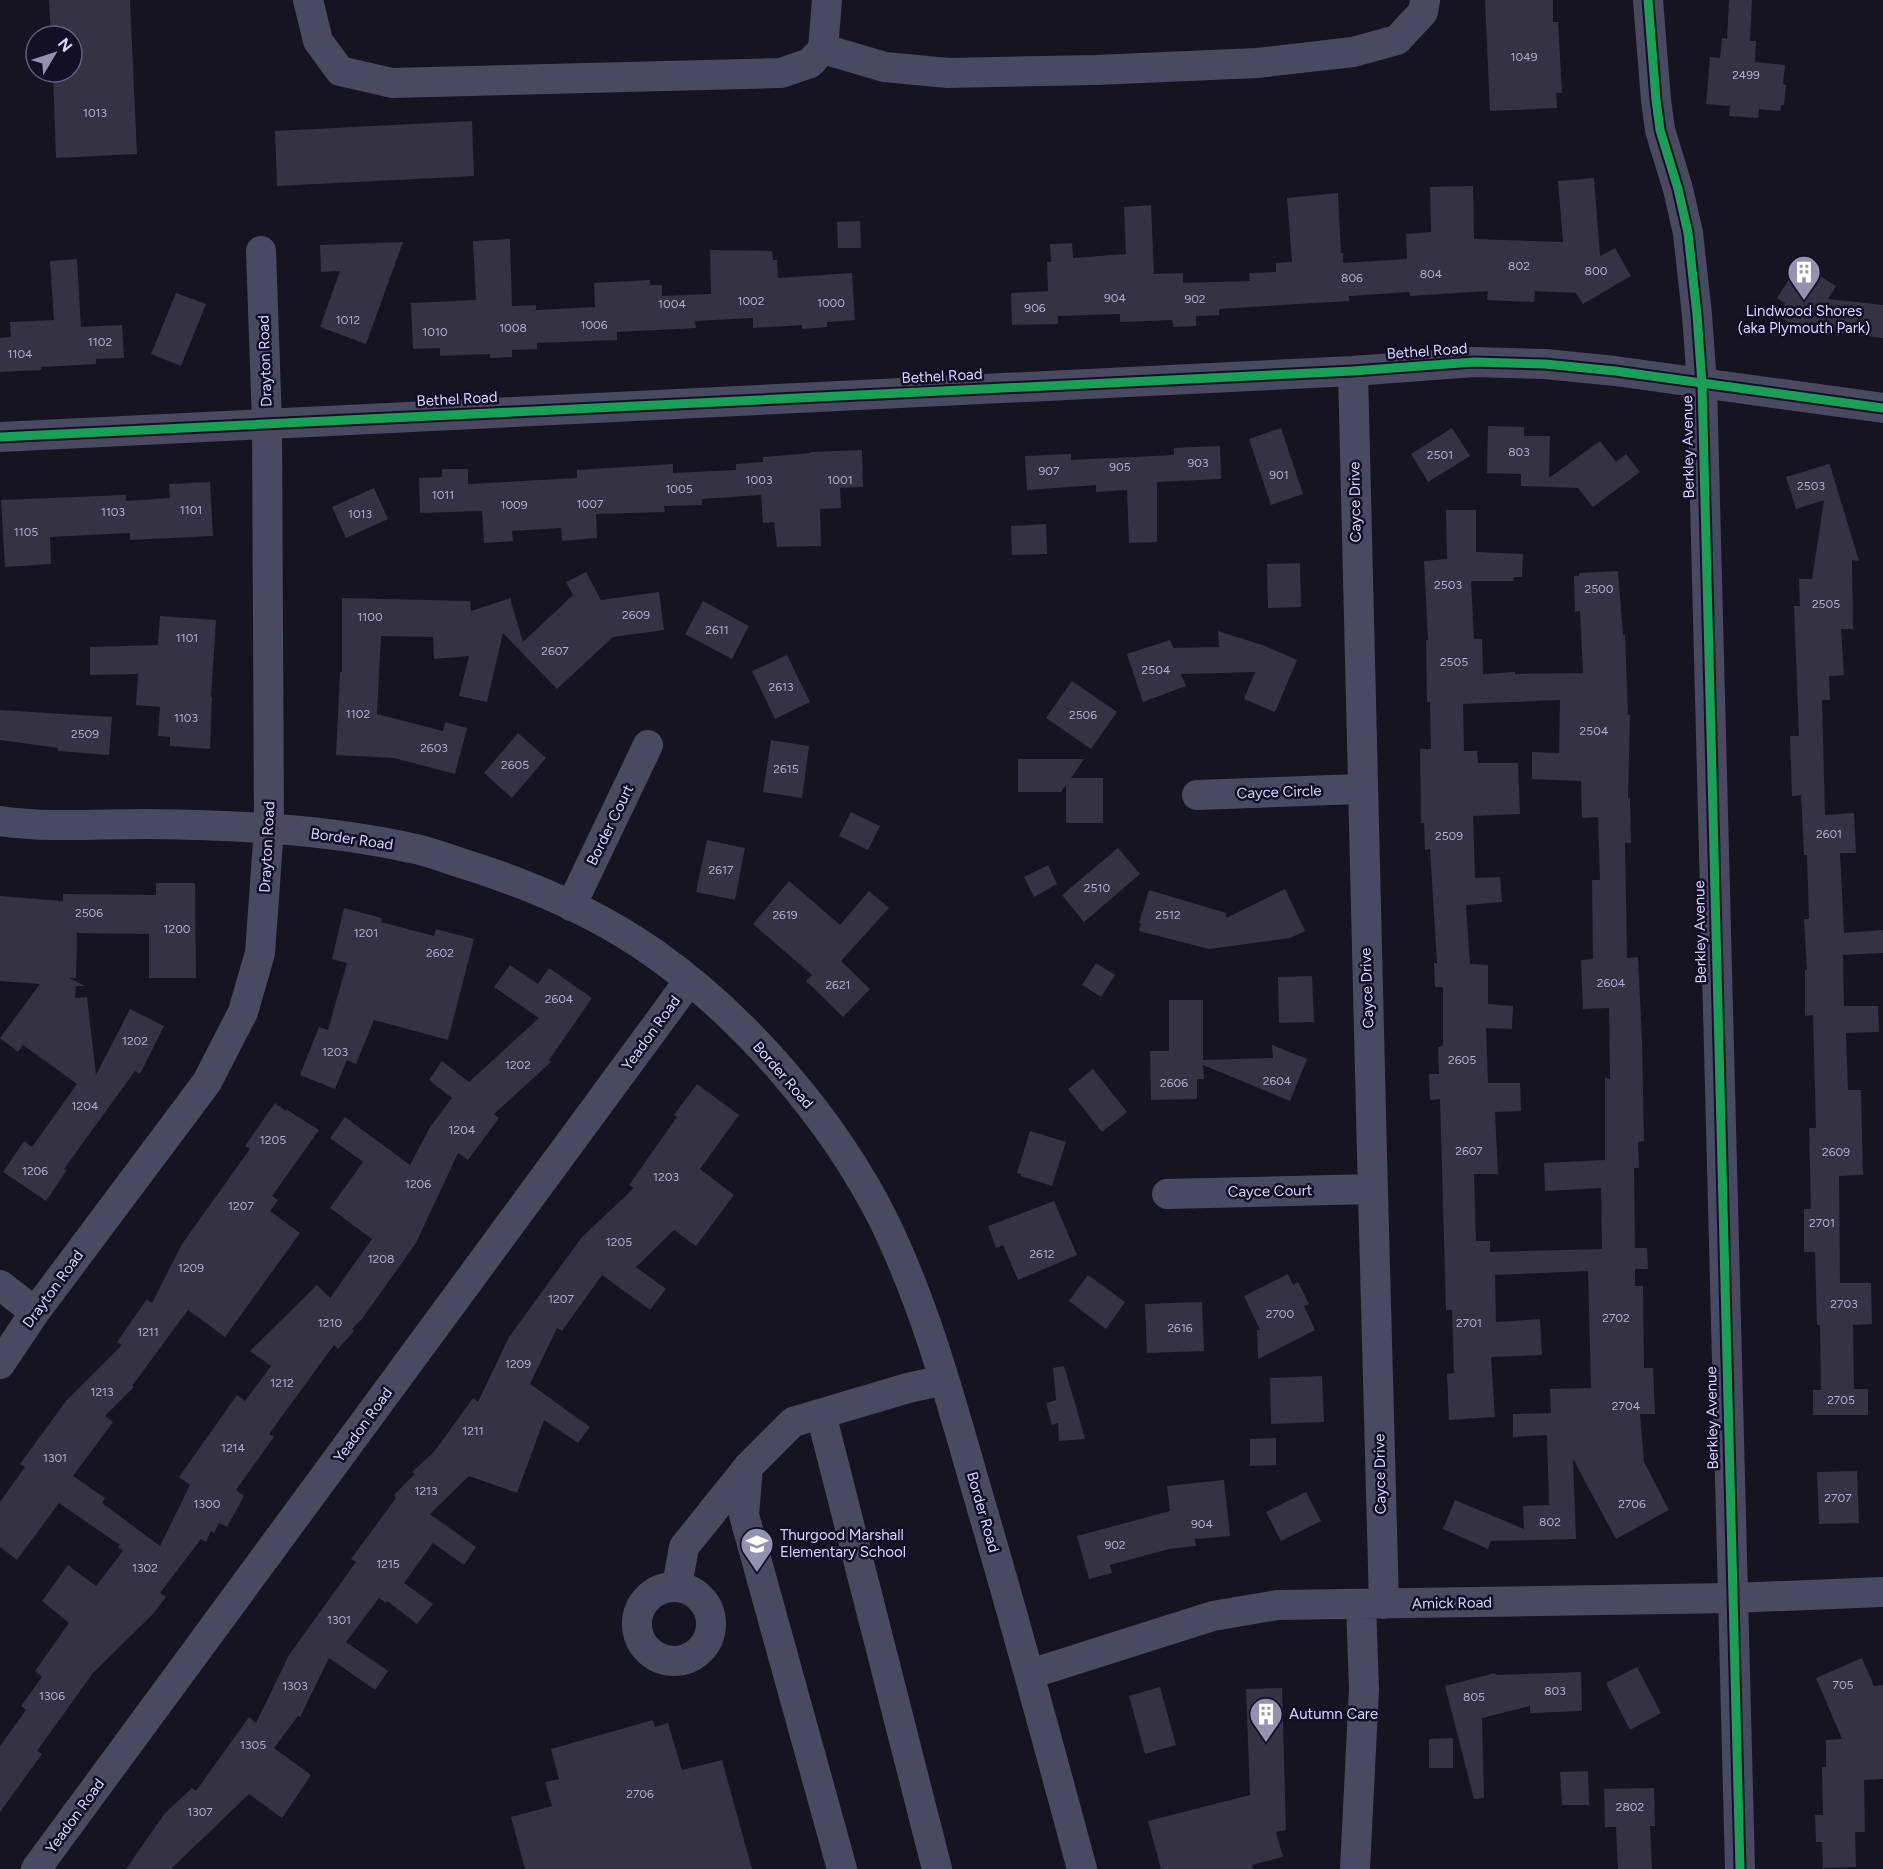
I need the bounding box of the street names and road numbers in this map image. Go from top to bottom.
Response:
street label: Drayton Road [254,315,276,407]
street label: Bethel Road [1386,339,1468,363]
street label: Bethel Road [901,365,983,387]
street label: Bethel Road [416,388,498,410]
street label: Berkley Avenue [1678,395,1698,499]
street label: Cayce Drive [1345,461,1365,543]
street label: Border Court [583,782,637,868]
street label: Cayce Circle [1236,782,1322,802]
street label: Drayton Road [256,801,278,893]
street label: Border Road [310,824,394,854]
street label: Berkley Avenue [1690,880,1710,984]
street label: Cayce Drive [1357,947,1377,1029]
street label: Yeadon Road [618,992,684,1074]
street label: Border Road [749,1038,817,1112]
street label: Cayce Court [1227,1181,1313,1201]
street label: Drayton Road [19,1247,87,1331]
street label: Berkley Avenue [1702,1366,1722,1470]
street label: Yeadon Road [330,1384,396,1466]
street label: Cayce Drive [1370,1433,1390,1515]
street label: Border Road [963,1470,1003,1554]
street label: Amick Road [1412,1593,1492,1613]
street label: Yeadon Road [42,1775,108,1857]

